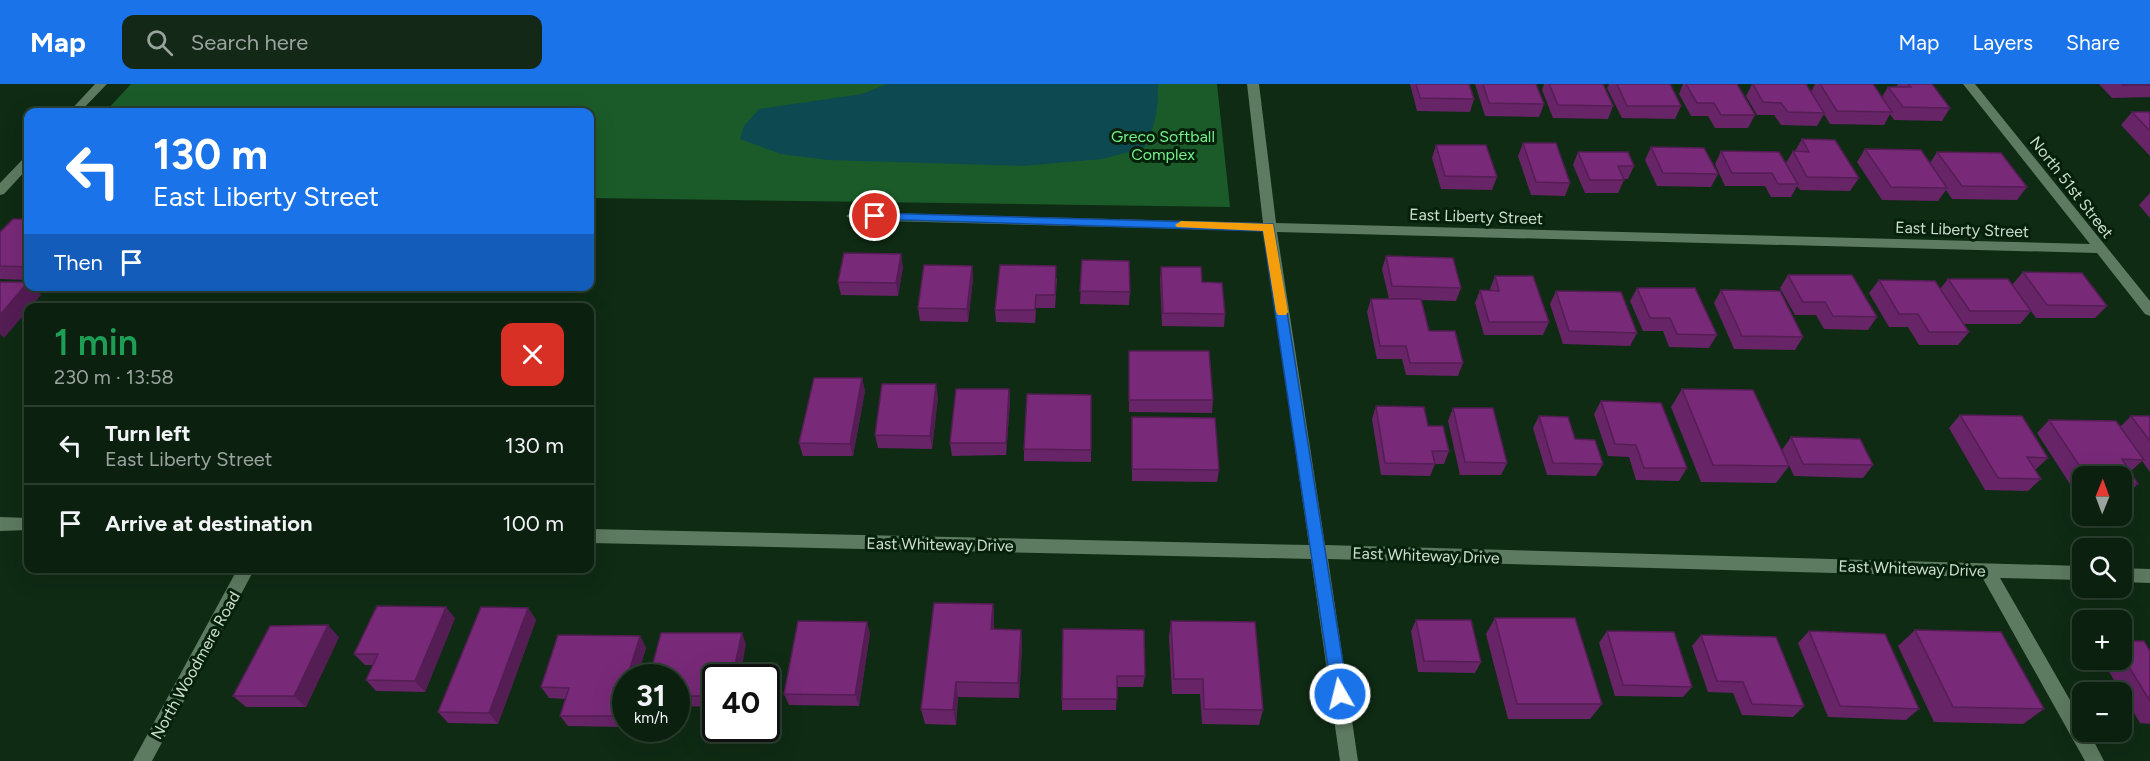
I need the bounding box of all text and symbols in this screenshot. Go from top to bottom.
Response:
search box [122,15,542,69]
text: Map [30,25,86,59]
icon: search [143,26,176,59]
text: Search here [191,29,308,56]
text: Map [1899,30,1939,55]
text: Layers [1972,30,2033,55]
text: Share [2066,30,2120,55]
park label: Greco Softball Complex [1111,127,1215,164]
text: 130 m [153,129,268,180]
icon: left [54,132,132,210]
street label: North 51st Street [2026,133,2117,242]
text: East Liberty Street [153,180,379,213]
pin [849,190,900,241]
icon: arrive [858,199,891,232]
street label: East Liberty Street [1409,205,1543,228]
street label: East Liberty Street [1895,218,2029,241]
icon: arrive [115,246,148,279]
text: Then [54,249,103,276]
text: 1 min [54,321,138,364]
button: close [501,323,564,386]
text: 230 m · 13:58 [54,365,174,389]
text: Turn left [105,420,191,447]
icon: left [54,429,87,462]
text: 130 m [505,432,564,459]
text: East Liberty Street [105,447,272,471]
north arrow [2072,466,2132,526]
map controls [2072,466,2132,742]
icon: arrive [54,507,87,540]
text: Arrive at destination [105,510,313,537]
text: 100 m [503,510,564,537]
street label: East Whiteway Drive [866,534,1014,555]
button: search [2072,538,2132,598]
street label: East Whiteway Drive [1352,543,1500,568]
street label: East Whiteway Drive [1838,556,1986,581]
street label: North Woodmere Road [147,588,244,742]
button: + [2072,610,2132,670]
position arrow [1308,662,1372,726]
speed limit sign: 40 [702,664,780,742]
text: 31 [636,677,666,714]
button: − [2072,682,2132,742]
text: km/h [634,709,668,727]

